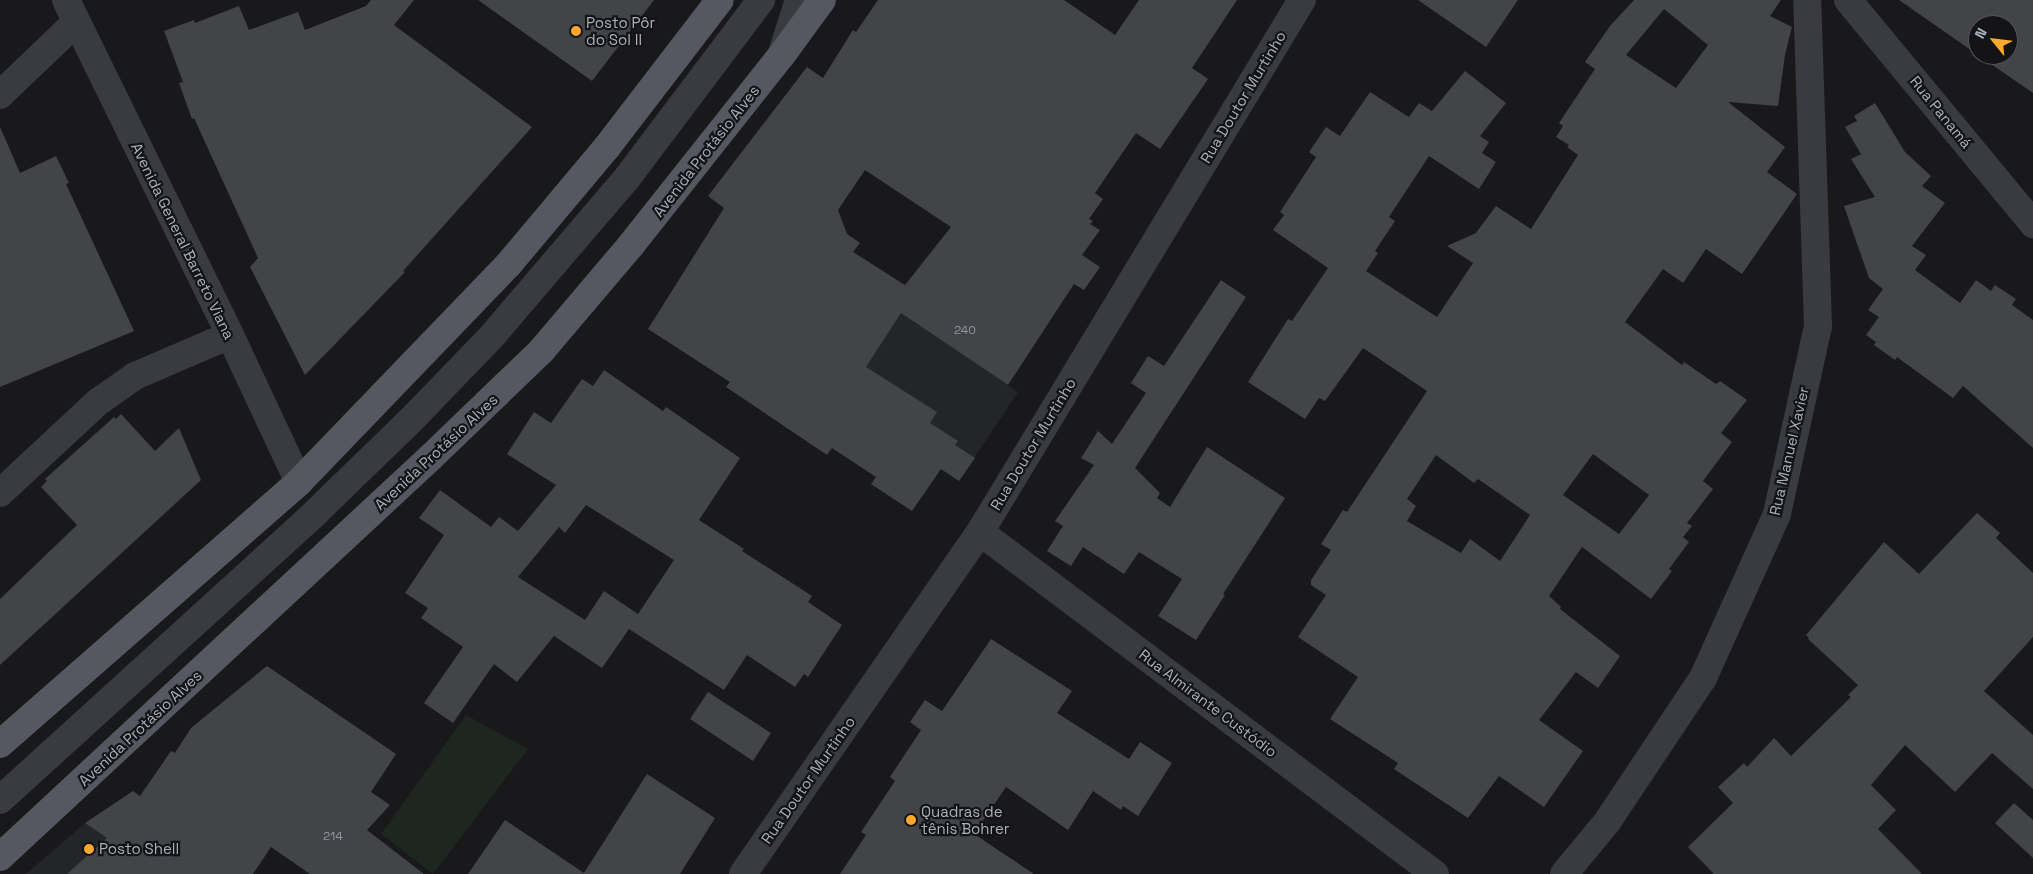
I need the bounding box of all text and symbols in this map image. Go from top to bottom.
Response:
place label: Posto Pôr do Sol II [586,13,655,48]
north arrow [1968,15,2018,65]
marker: Posto Pôr do Sol II [570,25,582,37]
text: N [1971,25,1991,42]
street label: Rua Doutor Murtinho [1196,28,1290,166]
street label: Rua Panamá [1906,72,1976,152]
street label: Avenida Protásio Alves [649,82,763,220]
street label: Avenida General Barreto Viana [127,140,239,342]
house number: 240 [954,324,976,338]
street label: Rua Doutor Murtinho [986,375,1080,513]
street label: Rua Manuel Xavier [1765,385,1813,517]
street label: Avenida Protásio Alves [371,390,501,514]
street label: Rua Almirante Custódio [1135,645,1281,761]
street label: Avenida Protásio Alves [75,666,205,790]
street label: Rua Doutor Murtinho [757,713,859,847]
place label: Quadras de tênis Bohrer [921,802,1009,837]
marker: Quadras de tênis Bohrer [905,814,917,826]
house number: 214 [323,830,343,844]
place label: Posto Shell [99,840,179,858]
marker: Posto Shell [83,843,95,855]

